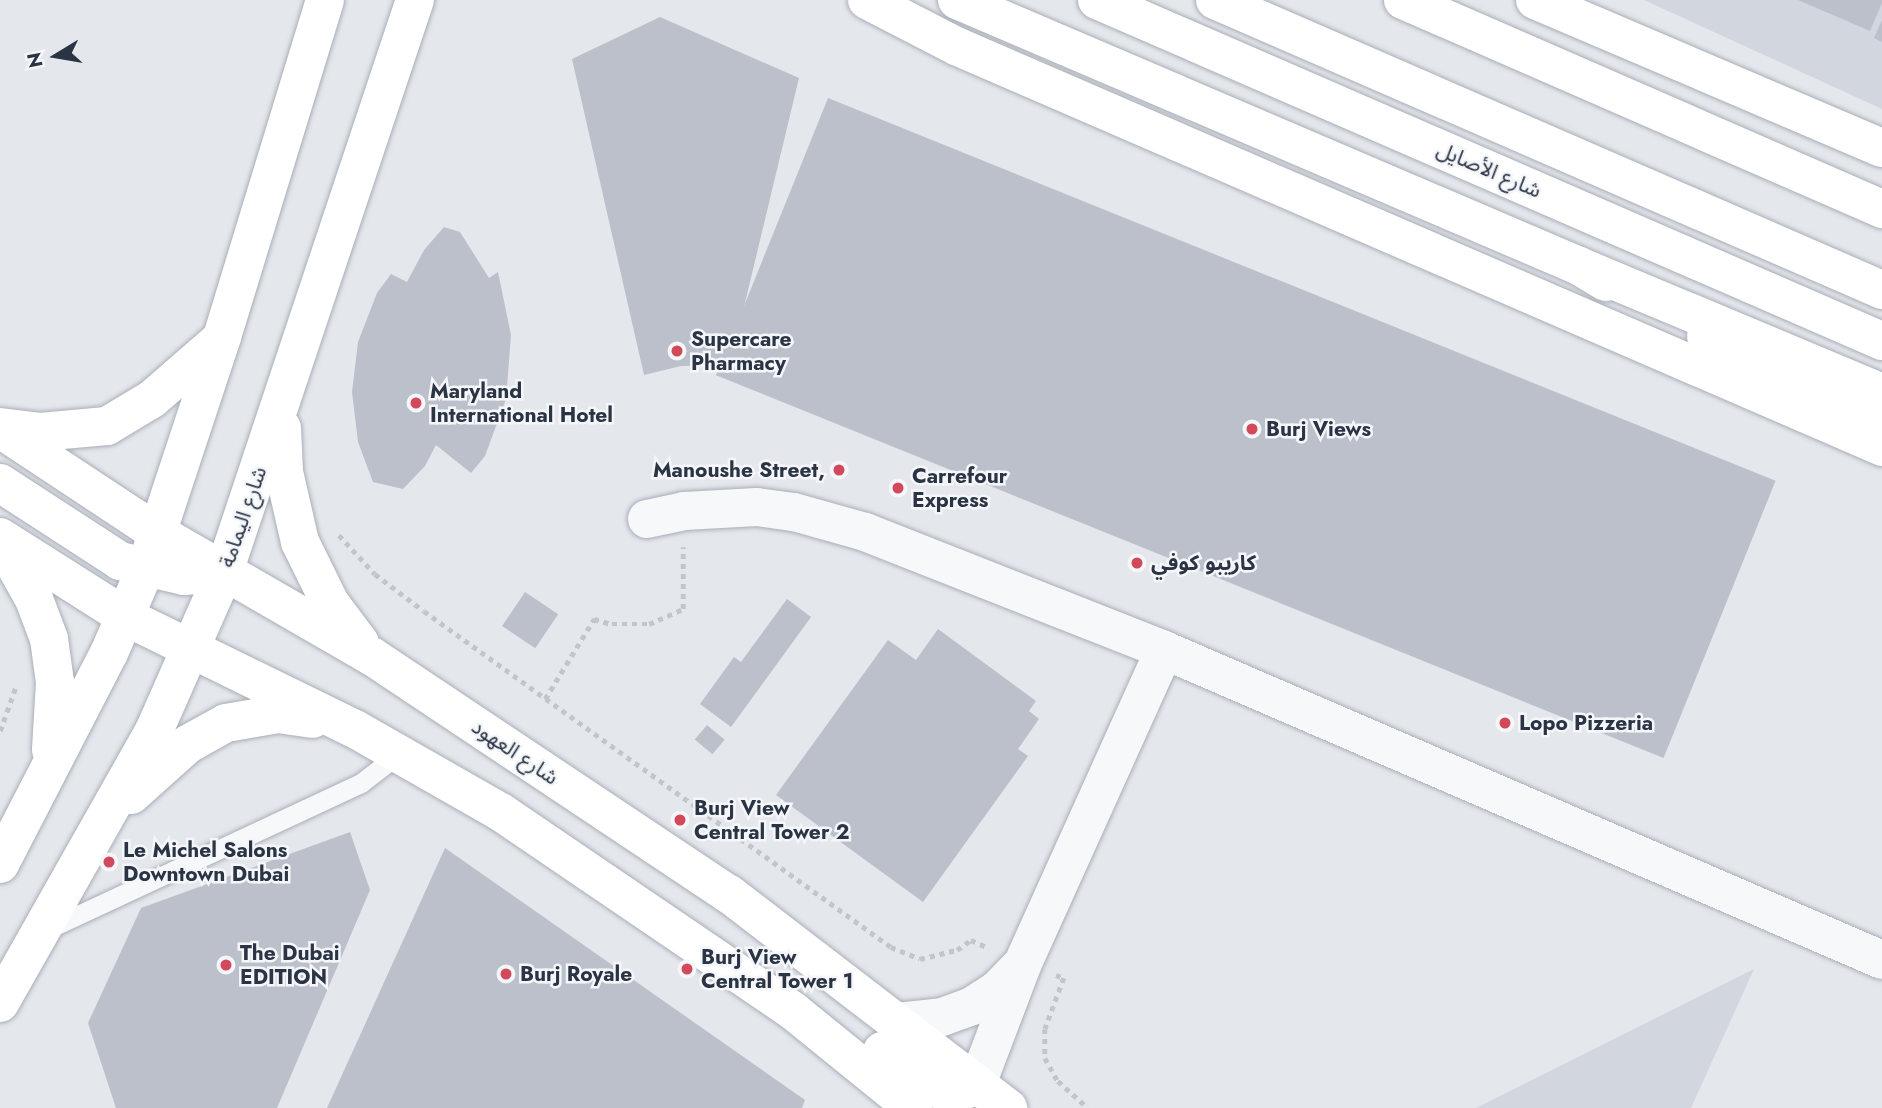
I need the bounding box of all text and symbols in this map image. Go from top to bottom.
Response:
north arrow [21,21,91,91]
text: N [20,50,50,70]
street label: شارع الأصايل [1433,137,1545,203]
place label: Supercare Pharmacy [691,326,792,376]
marker: Supercare Pharmacy [669,343,685,359]
place label: Maryland International Hotel [430,378,613,428]
marker: Maryland International Hotel [408,395,424,411]
place label: Burj Views [1266,416,1371,442]
marker: Burj Views [1244,421,1260,437]
place label: Manoushe Street, [653,457,825,483]
marker: Manoushe Street, [831,462,847,478]
street label: شارع اليمامة [214,463,272,571]
place label: Carrefour Express [912,463,1007,513]
marker: Carrefour Express [890,480,906,496]
place label: كاريبو كوفي [1151,550,1256,576]
marker: كاريبو كوفي [1129,555,1145,571]
place label: Lopo Pizzeria [1519,710,1653,736]
street label: شارع العهود [467,714,563,790]
marker: Lopo Pizzeria [1497,715,1513,731]
place label: Burj View Central Tower 2 [694,795,850,845]
marker: Burj View Central Tower 2 [672,812,688,828]
place label: Le Michel Salons Downtown Dubai [123,837,289,887]
marker: Le Michel Salons Downtown Dubai [101,854,117,870]
place label: The Dubai EDITION [240,940,340,990]
place label: Burj View Central Tower 1 [701,944,854,994]
marker: The Dubai EDITION [218,957,234,973]
place label: Burj Royale [520,961,632,987]
marker: Burj View Central Tower 1 [679,961,695,977]
marker: Burj Royale [498,966,514,982]

